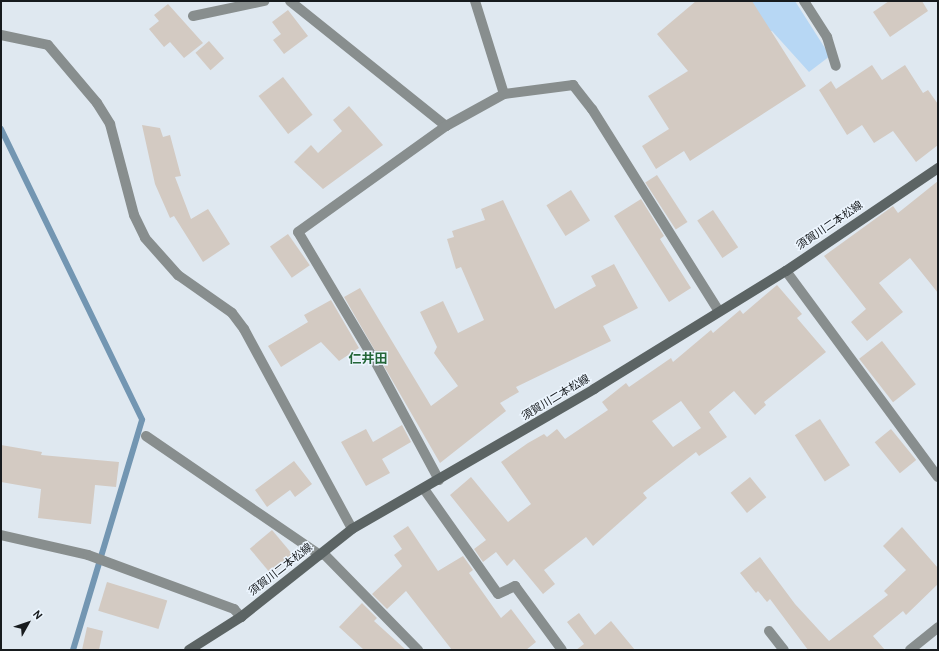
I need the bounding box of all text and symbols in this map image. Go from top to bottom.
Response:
street label: 須賀川二本松線 [794,199,866,253]
district label: 仁井田 [349,352,387,368]
street label: 須賀川二本松線 [520,373,592,423]
street label: 須賀川二本松線 [247,541,315,599]
north arrow [8,603,48,643]
text: N [29,608,45,623]

